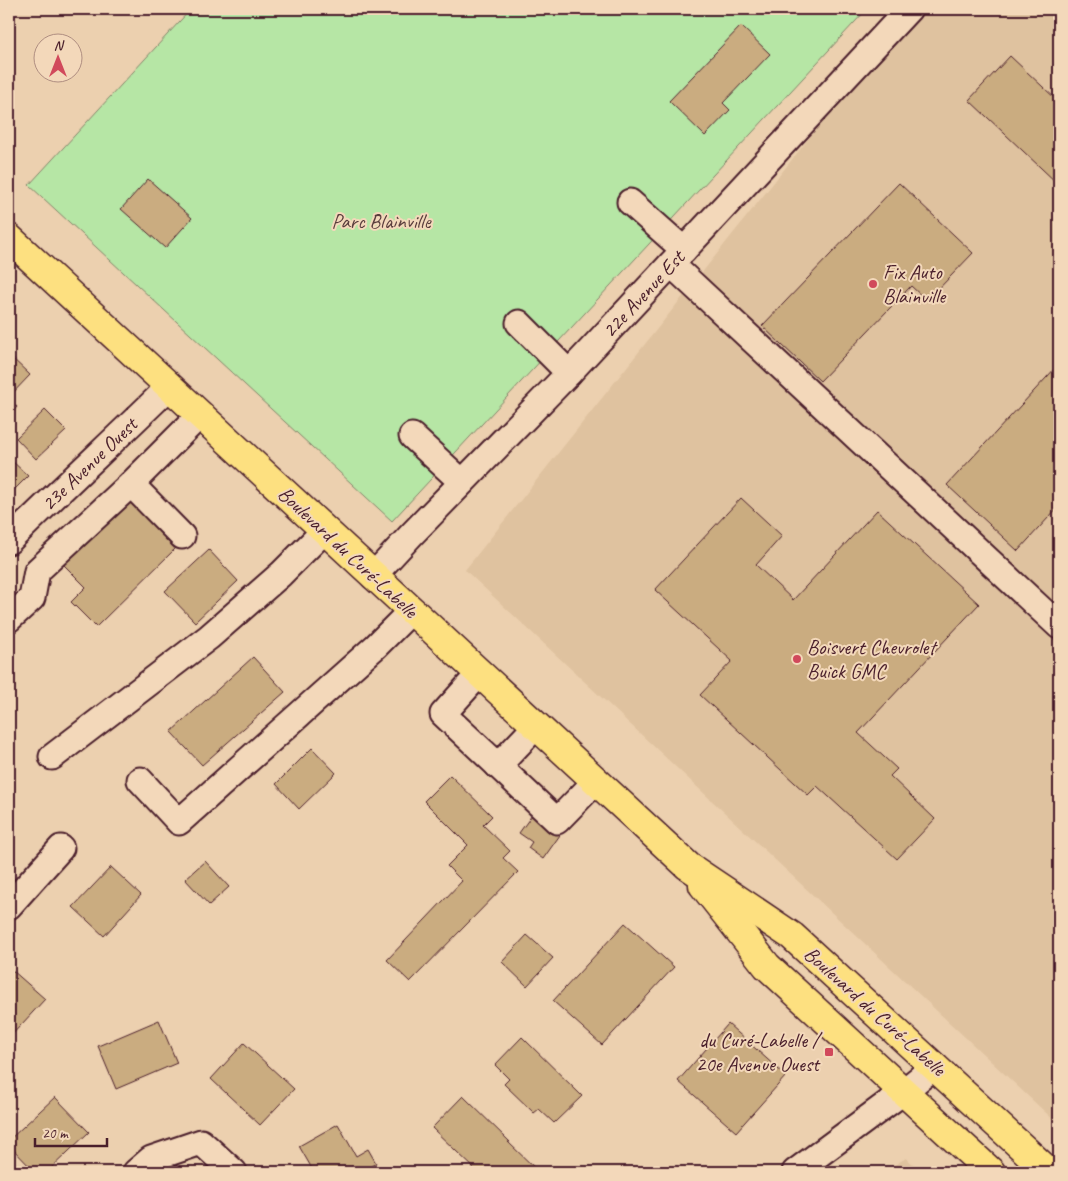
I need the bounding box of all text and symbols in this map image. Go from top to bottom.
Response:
north arrow [32,32,82,82]
text: N [54,37,65,54]
park label: Parc Blainville [332,208,432,234]
street label: 22e Avenue Est [596,244,691,343]
place label: Fix Auto Blainville [883,259,947,309]
marker: Fix Auto Blainville [867,278,879,290]
street label: 23e Avenue Ouest [36,410,144,516]
street label: Boulevard du Curé-Labelle [273,481,424,624]
place label: Boisvert Chevrolet Buick GMC [807,634,938,684]
marker: Boisvert Chevrolet Buick GMC [791,653,803,665]
street label: Boulevard du Curé-Labelle [799,941,952,1082]
place label: du Curé-Labelle / 20e Avenue Ouest [696,1027,823,1077]
marker: du Curé-Labelle / 20e Avenue Ouest [823,1046,835,1058]
scale bar [35,1116,108,1148]
text: 20 m [42,1124,69,1143]

